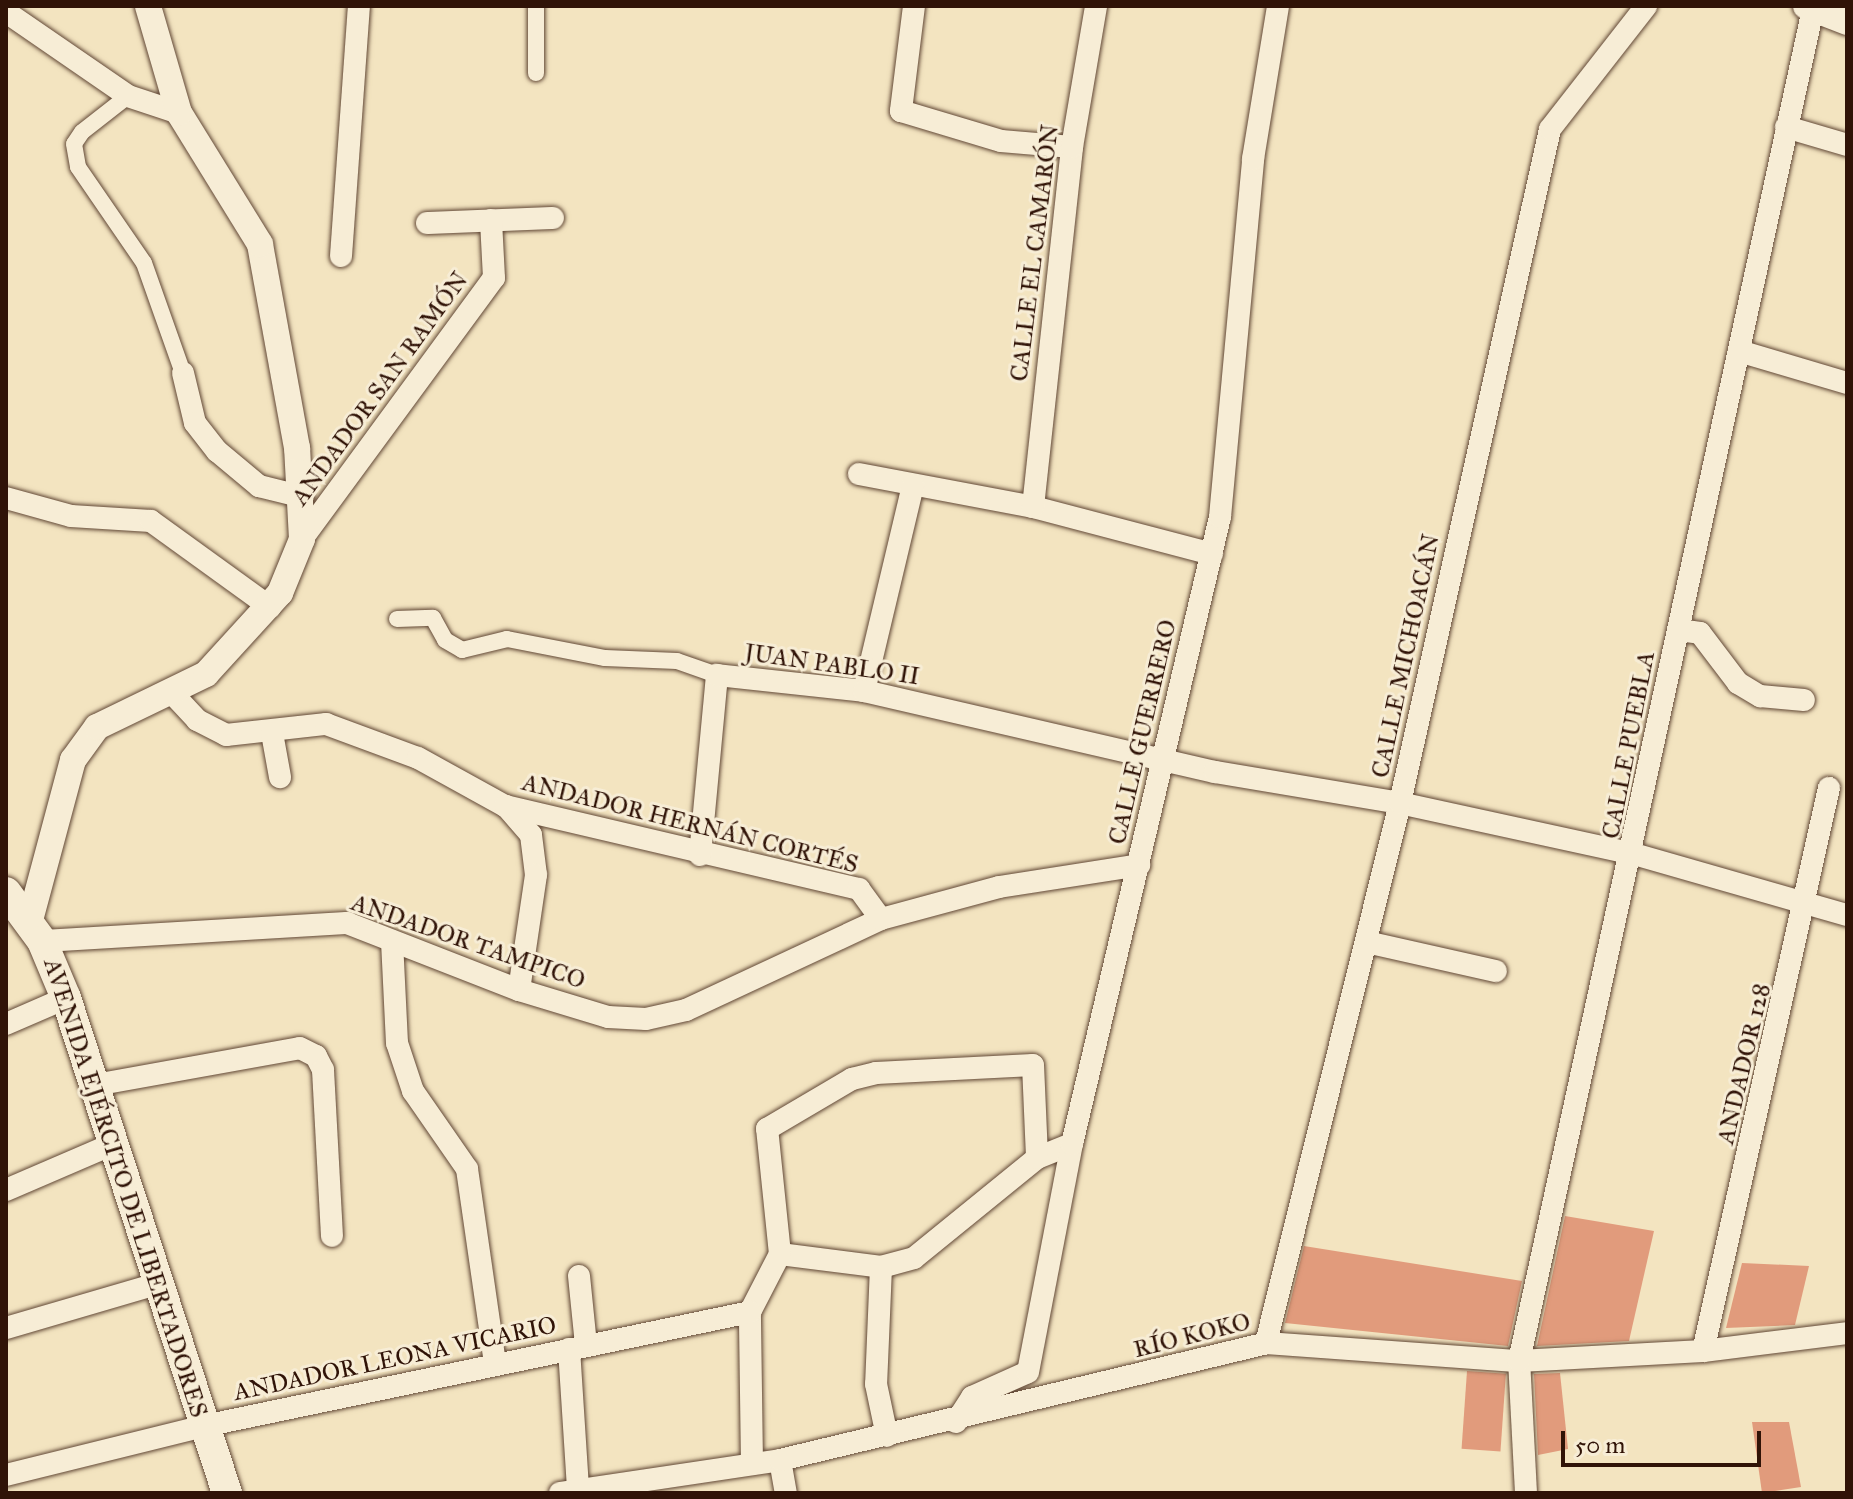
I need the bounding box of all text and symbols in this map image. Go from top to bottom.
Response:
street label: CALLE EL CAMARÓN [1005,123,1065,383]
street label: ANDADOR SAN RAMÓN [286,267,474,511]
street label: CALLE MICHOACÁN [1366,532,1446,780]
street label: CALLE GUERRERO [1103,617,1183,847]
street label: JUAN PABLO II [743,638,921,692]
street label: CALLE PUEBLA [1597,649,1661,841]
street label: ANDADOR HERNÁN CORTÉS [519,768,861,880]
street label: ANDADOR TAMPICO [347,888,589,996]
street label: AVENIDA EJÉRCITO DE LIBERTADORES [37,955,213,1421]
street label: ANDADOR 128 [1711,981,1777,1147]
street label: RÍO KOKO [1131,1308,1253,1364]
street label: ANDADOR LEONA VICARIO [231,1311,559,1407]
scale bar [1565,1415,1765,1465]
text: 50 m [1575,1430,1625,1460]

